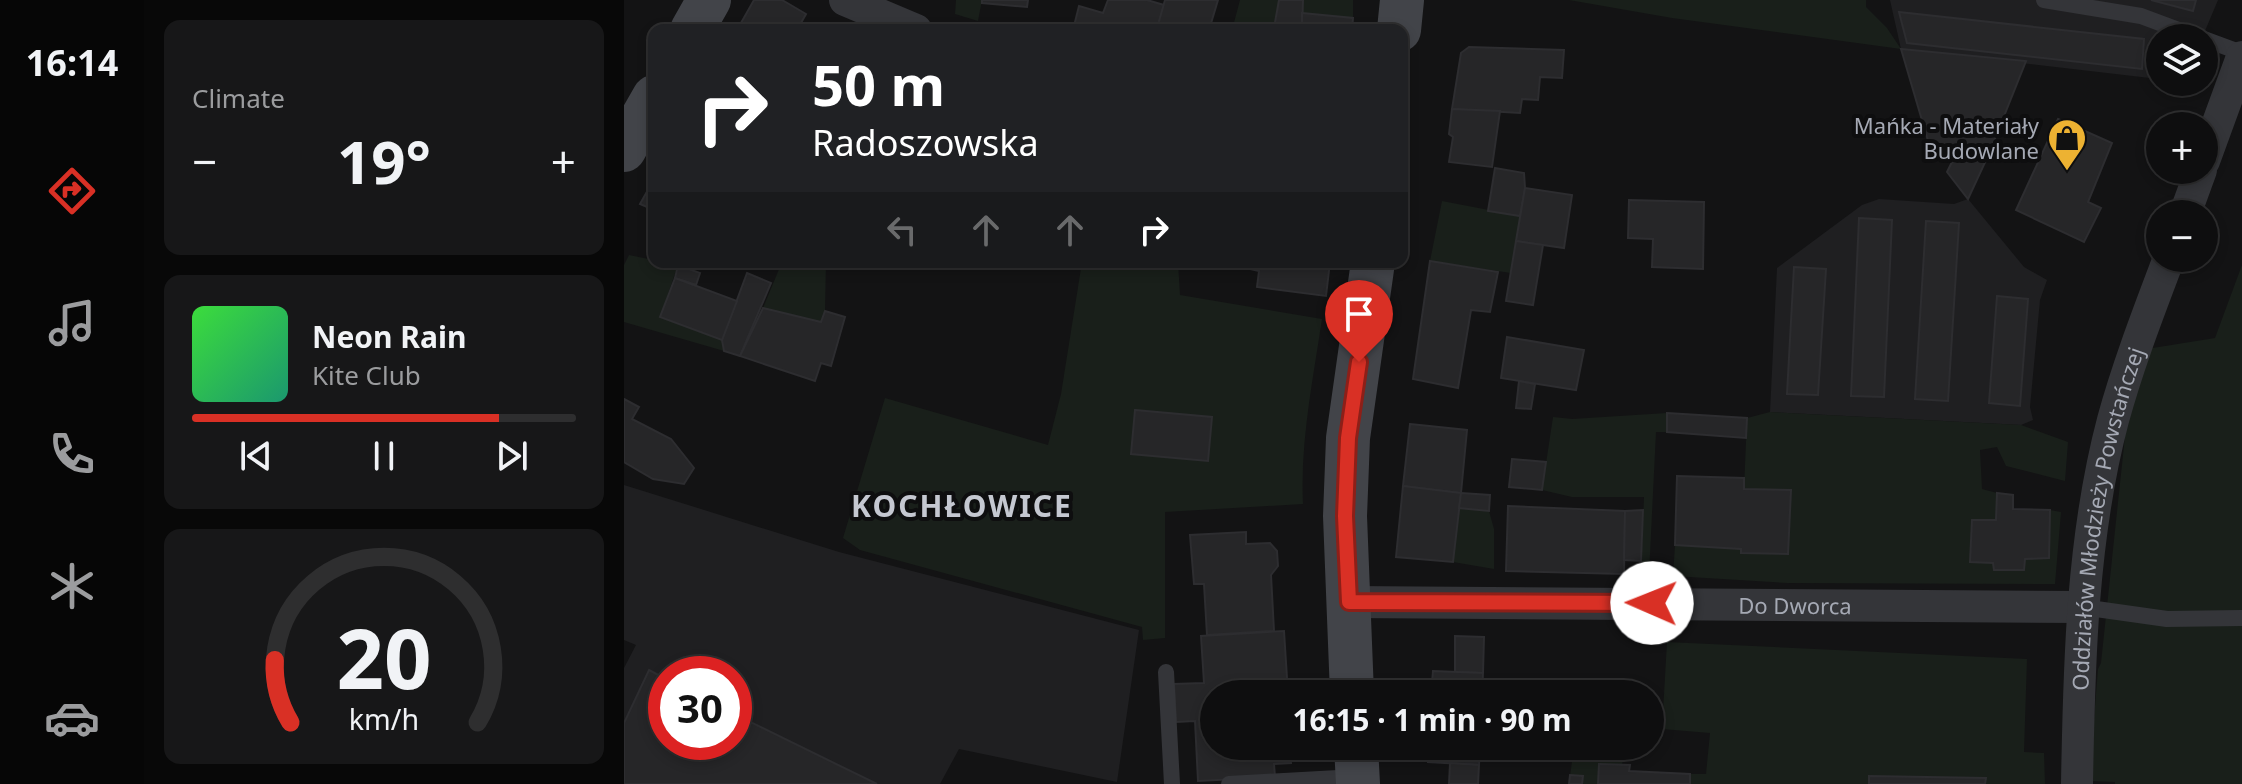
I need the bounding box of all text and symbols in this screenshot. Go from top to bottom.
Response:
map controls [2146,24,2218,272]
button: layers [2146,24,2218,96]
text: 16:14 [26,38,118,87]
text: 50 m [812,46,945,122]
icon: right [680,56,784,160]
text: Climate [192,80,285,116]
place label: Mańka - Materiały Budowlane [1854,110,2040,165]
button: + [2146,112,2218,184]
shop icon: Mańka - Materiały Budowlane [2046,117,2088,172]
text: Radoszowska [812,118,1039,167]
text: 19° [337,120,431,202]
text: − [192,131,217,191]
text: + [551,131,576,191]
icon: directions [44,163,100,219]
button: − [2146,200,2218,272]
icon: left [880,208,924,252]
icon: ahead [964,208,1008,252]
icon: ahead [1048,208,1092,252]
icon: right [1132,208,1176,252]
pin [1325,280,1393,362]
icon: arrive [1337,292,1381,336]
icon: music [44,295,100,351]
text: Neon Rain [312,316,466,357]
street label: Oddziałów Młodzieży Powstańczej [2064,343,2150,691]
text: Kite Club [312,357,421,393]
icon: phone [44,426,100,482]
icon: previous [234,434,278,478]
icon: pause [362,434,406,478]
icon: next [490,434,534,478]
district label: KOCHŁOWICE [851,485,1073,526]
icon: climate [44,558,100,614]
position arrow [1610,561,1694,645]
street label: Do Dworca [1738,590,1852,620]
text: 20 [336,599,432,712]
speed limit sign: 30 [648,656,752,760]
icon: car [44,690,100,746]
text: km/h [349,699,419,738]
text: 16:15 · 1 min · 90 m [1292,699,1572,740]

